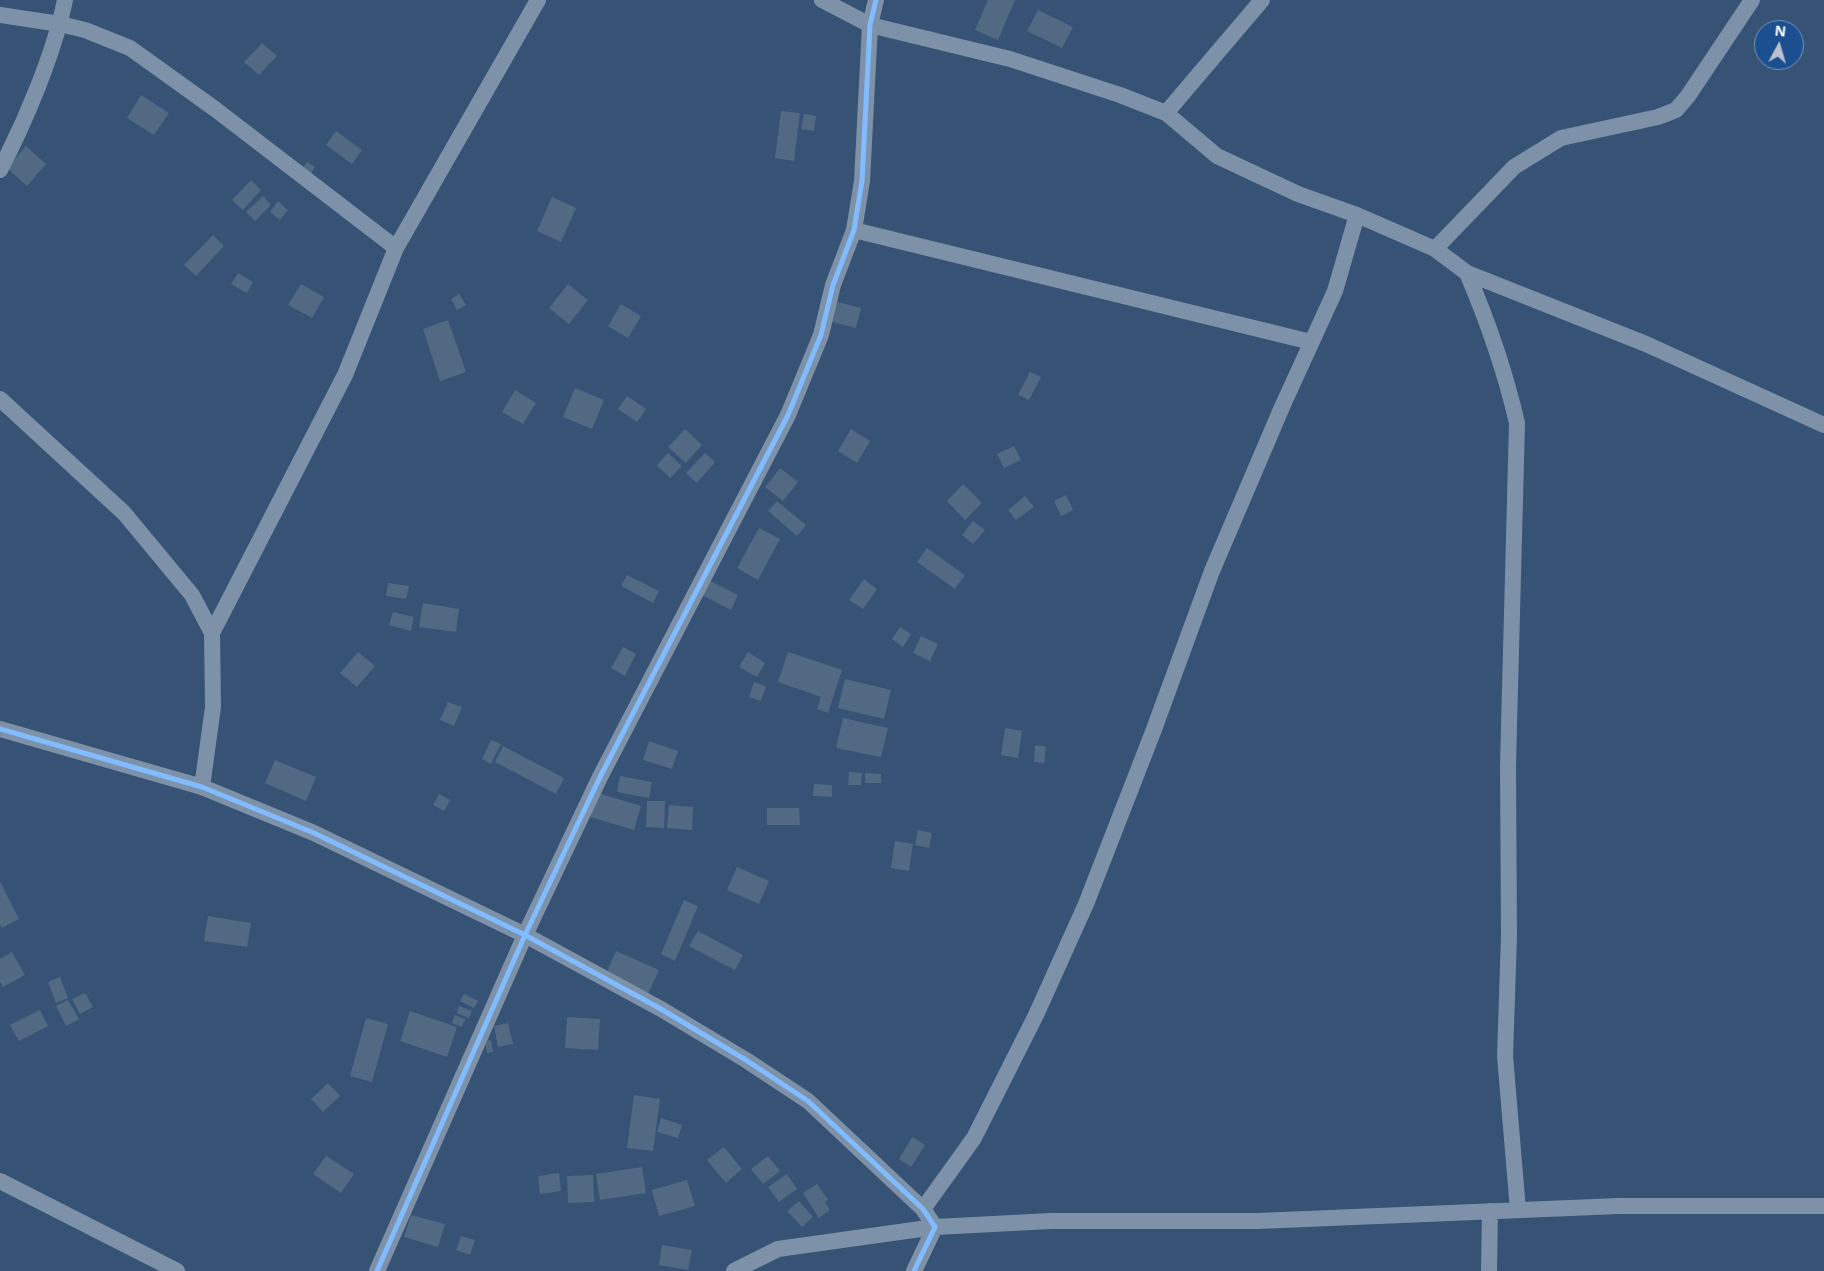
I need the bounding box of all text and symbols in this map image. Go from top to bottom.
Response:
north arrow [1754,20,1804,70]
text: N [1774,21,1787,41]

